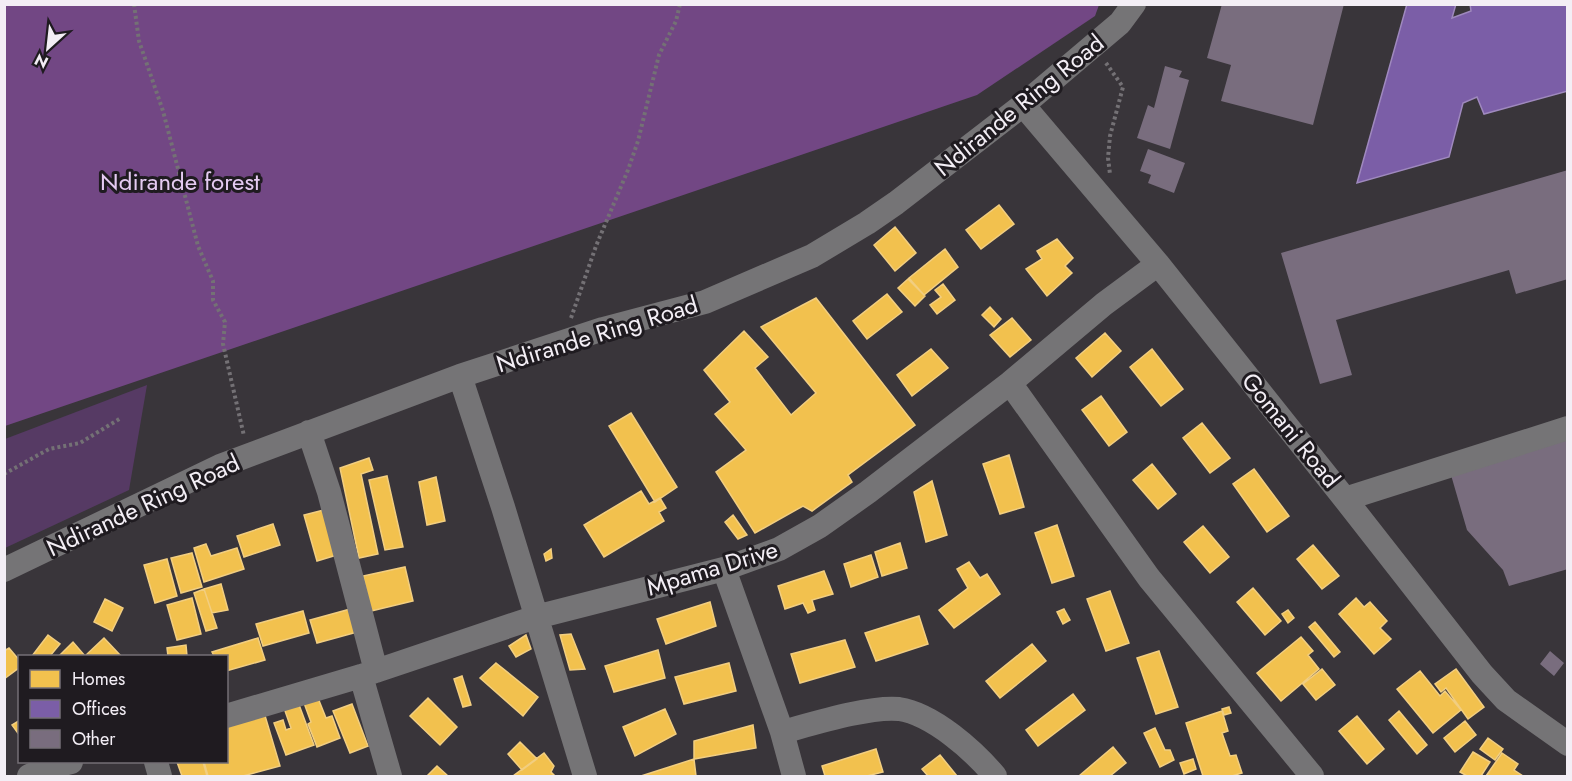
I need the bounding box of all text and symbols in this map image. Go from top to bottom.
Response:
north arrow [18,18,78,78]
street label: Ndirande Ring Road [927,26,1111,184]
text: N [31,48,52,74]
park label: Ndirande forest [100,164,260,199]
street label: Ndirande Ring Road [492,287,702,381]
street label: Gomani Road [1233,365,1349,495]
street label: Ndirande Ring Road [41,445,245,565]
street label: Mpama Drive [642,531,782,605]
legend [18,655,228,763]
text: Homes [72,666,125,692]
text: Offices [72,696,126,722]
text: Other [72,726,116,752]

